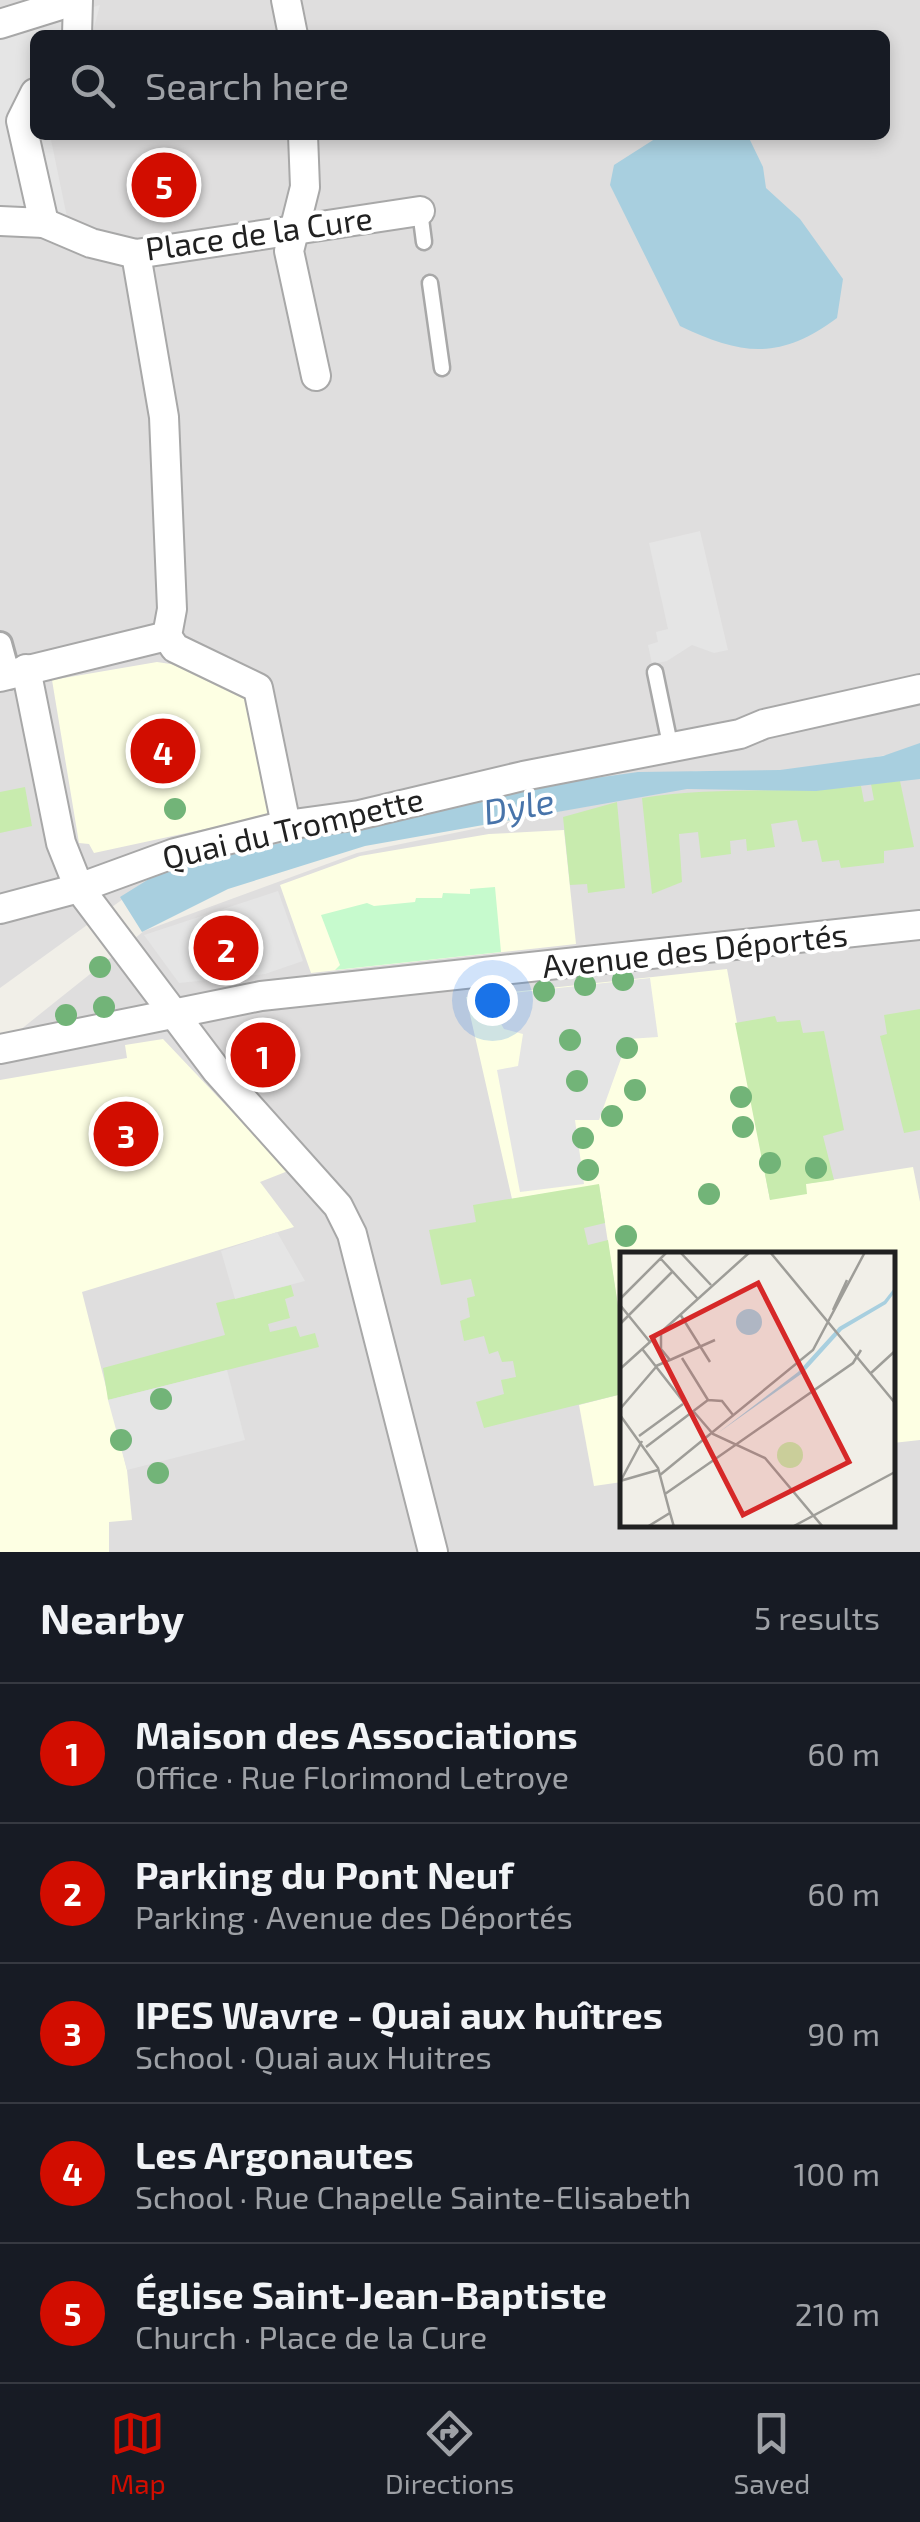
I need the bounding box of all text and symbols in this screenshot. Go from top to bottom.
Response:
search box [30,30,890,140]
icon: search [65,58,120,113]
text: Search here [145,62,349,108]
pin: 5 [132,148,196,222]
street label: Place de la Cure [143,197,375,267]
pin: 4 [130,714,196,788]
water label: Dyle [480,778,557,833]
street label: Quai du Trompette [158,779,427,877]
pin: 2 [194,910,258,986]
street label: Avenue des Déportés [540,914,849,984]
your location [467,975,518,1026]
pin: 1 [230,1018,296,1092]
pin: 3 [94,1096,158,1172]
inset map [620,1252,895,1527]
text: Nearby [40,1592,184,1642]
text: 5 results [754,1598,880,1636]
text: Maison des Associations [135,1711,578,1757]
text: 1 [66,1734,79,1772]
text: 60 m [807,1734,880,1772]
text: Office · Rue Florimond Letroye [135,1757,569,1795]
text: Parking du Pont Neuf [135,1851,514,1897]
text: 2 [63,1874,82,1912]
text: 60 m [807,1874,880,1912]
text: Parking · Avenue des Déportés [135,1897,573,1935]
text: IPES Wavre - Quai aux huîtres [135,1991,663,2037]
text: 3 [63,2014,82,2052]
text: 90 m [807,2014,880,2052]
text: School · Quai aux Huitres [135,2037,492,2075]
text: Les Argonautes [135,2131,414,2177]
text: 4 [62,2154,83,2192]
text: 100 m [794,2154,880,2192]
text: School · Rue Chapelle Sainte-Elisabeth [135,2177,691,2215]
text: Église Saint-Jean-Baptiste [135,2271,607,2317]
text: 5 [64,2294,81,2332]
text: 210 m [795,2294,880,2332]
text: Church · Place de la Cure [135,2317,487,2355]
tab: Map [110,2406,166,2500]
tab: Directions [385,2406,514,2500]
tab: Saved [734,2406,810,2500]

